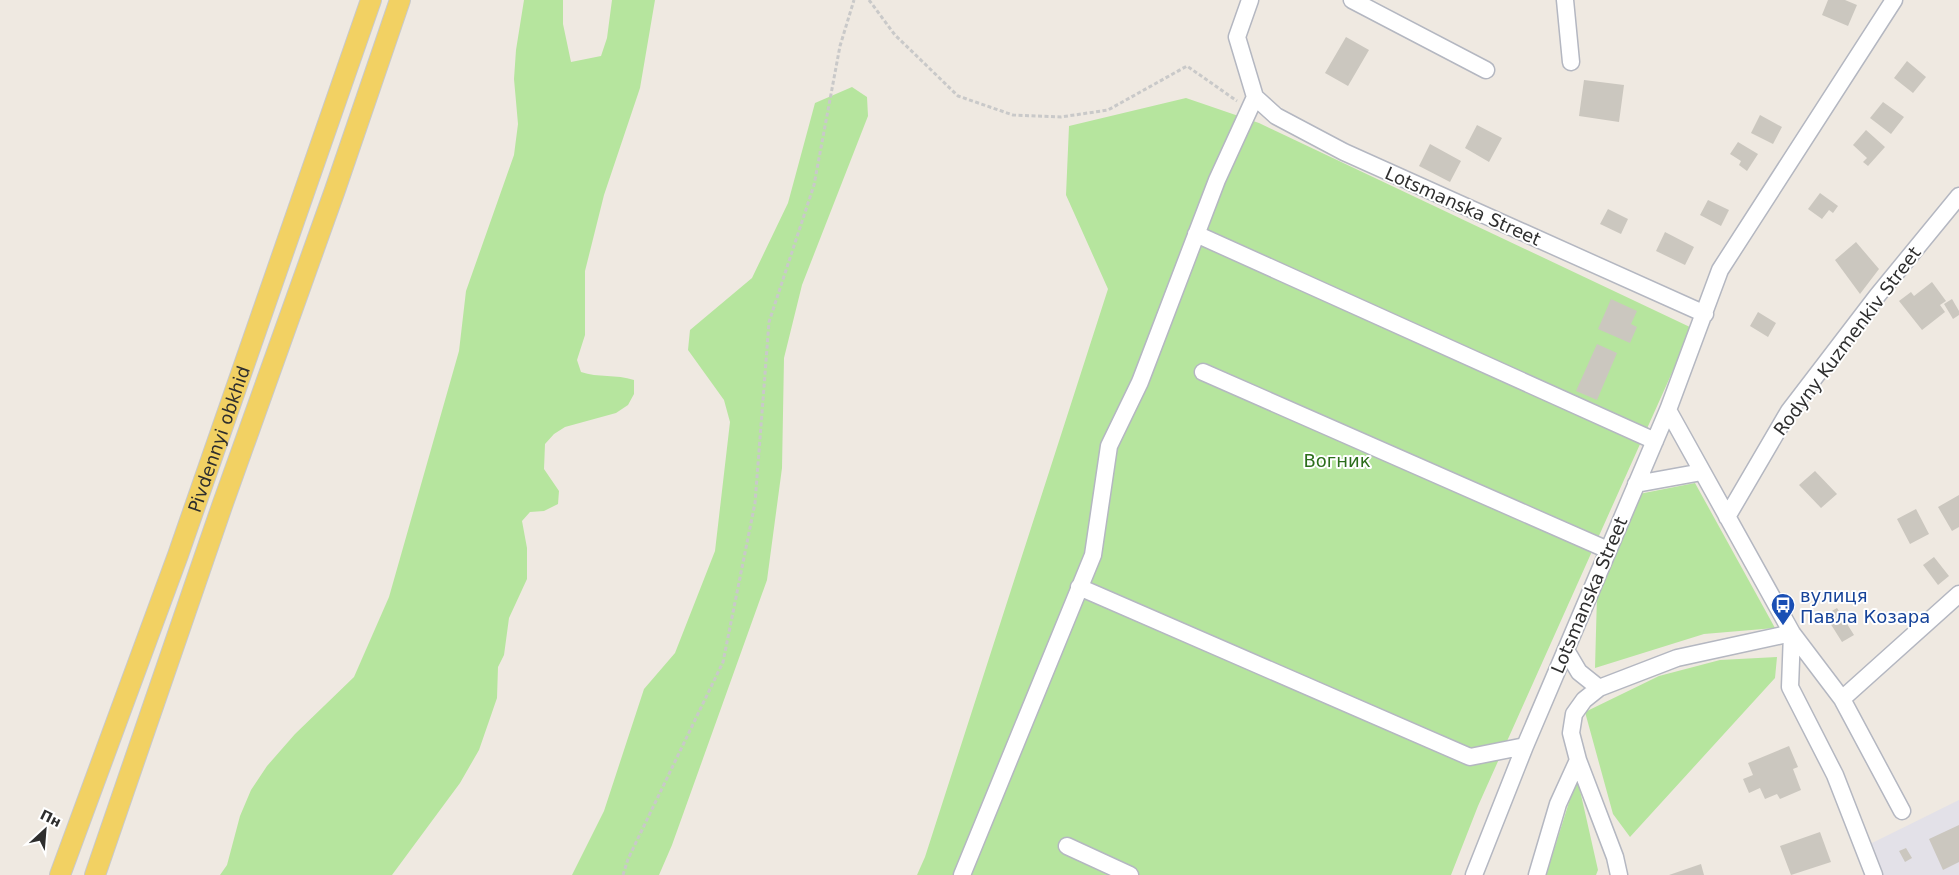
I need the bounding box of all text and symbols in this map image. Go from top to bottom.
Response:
street label: Lotsmanska Street [1382,162,1544,250]
street label: Rodyny Kuzmenkiv Street [1769,242,1925,440]
street label: Pivdennyi obkhid [183,363,254,515]
park label: Вогник [1303,450,1371,471]
street label: Lotsmanska Street [1546,514,1632,676]
place label: вулиця Павла Козара [1800,585,1930,627]
bus stop icon: вулиця Павла Козара [1770,592,1796,626]
north arrow [20,805,70,855]
text: Пн [38,806,64,830]

